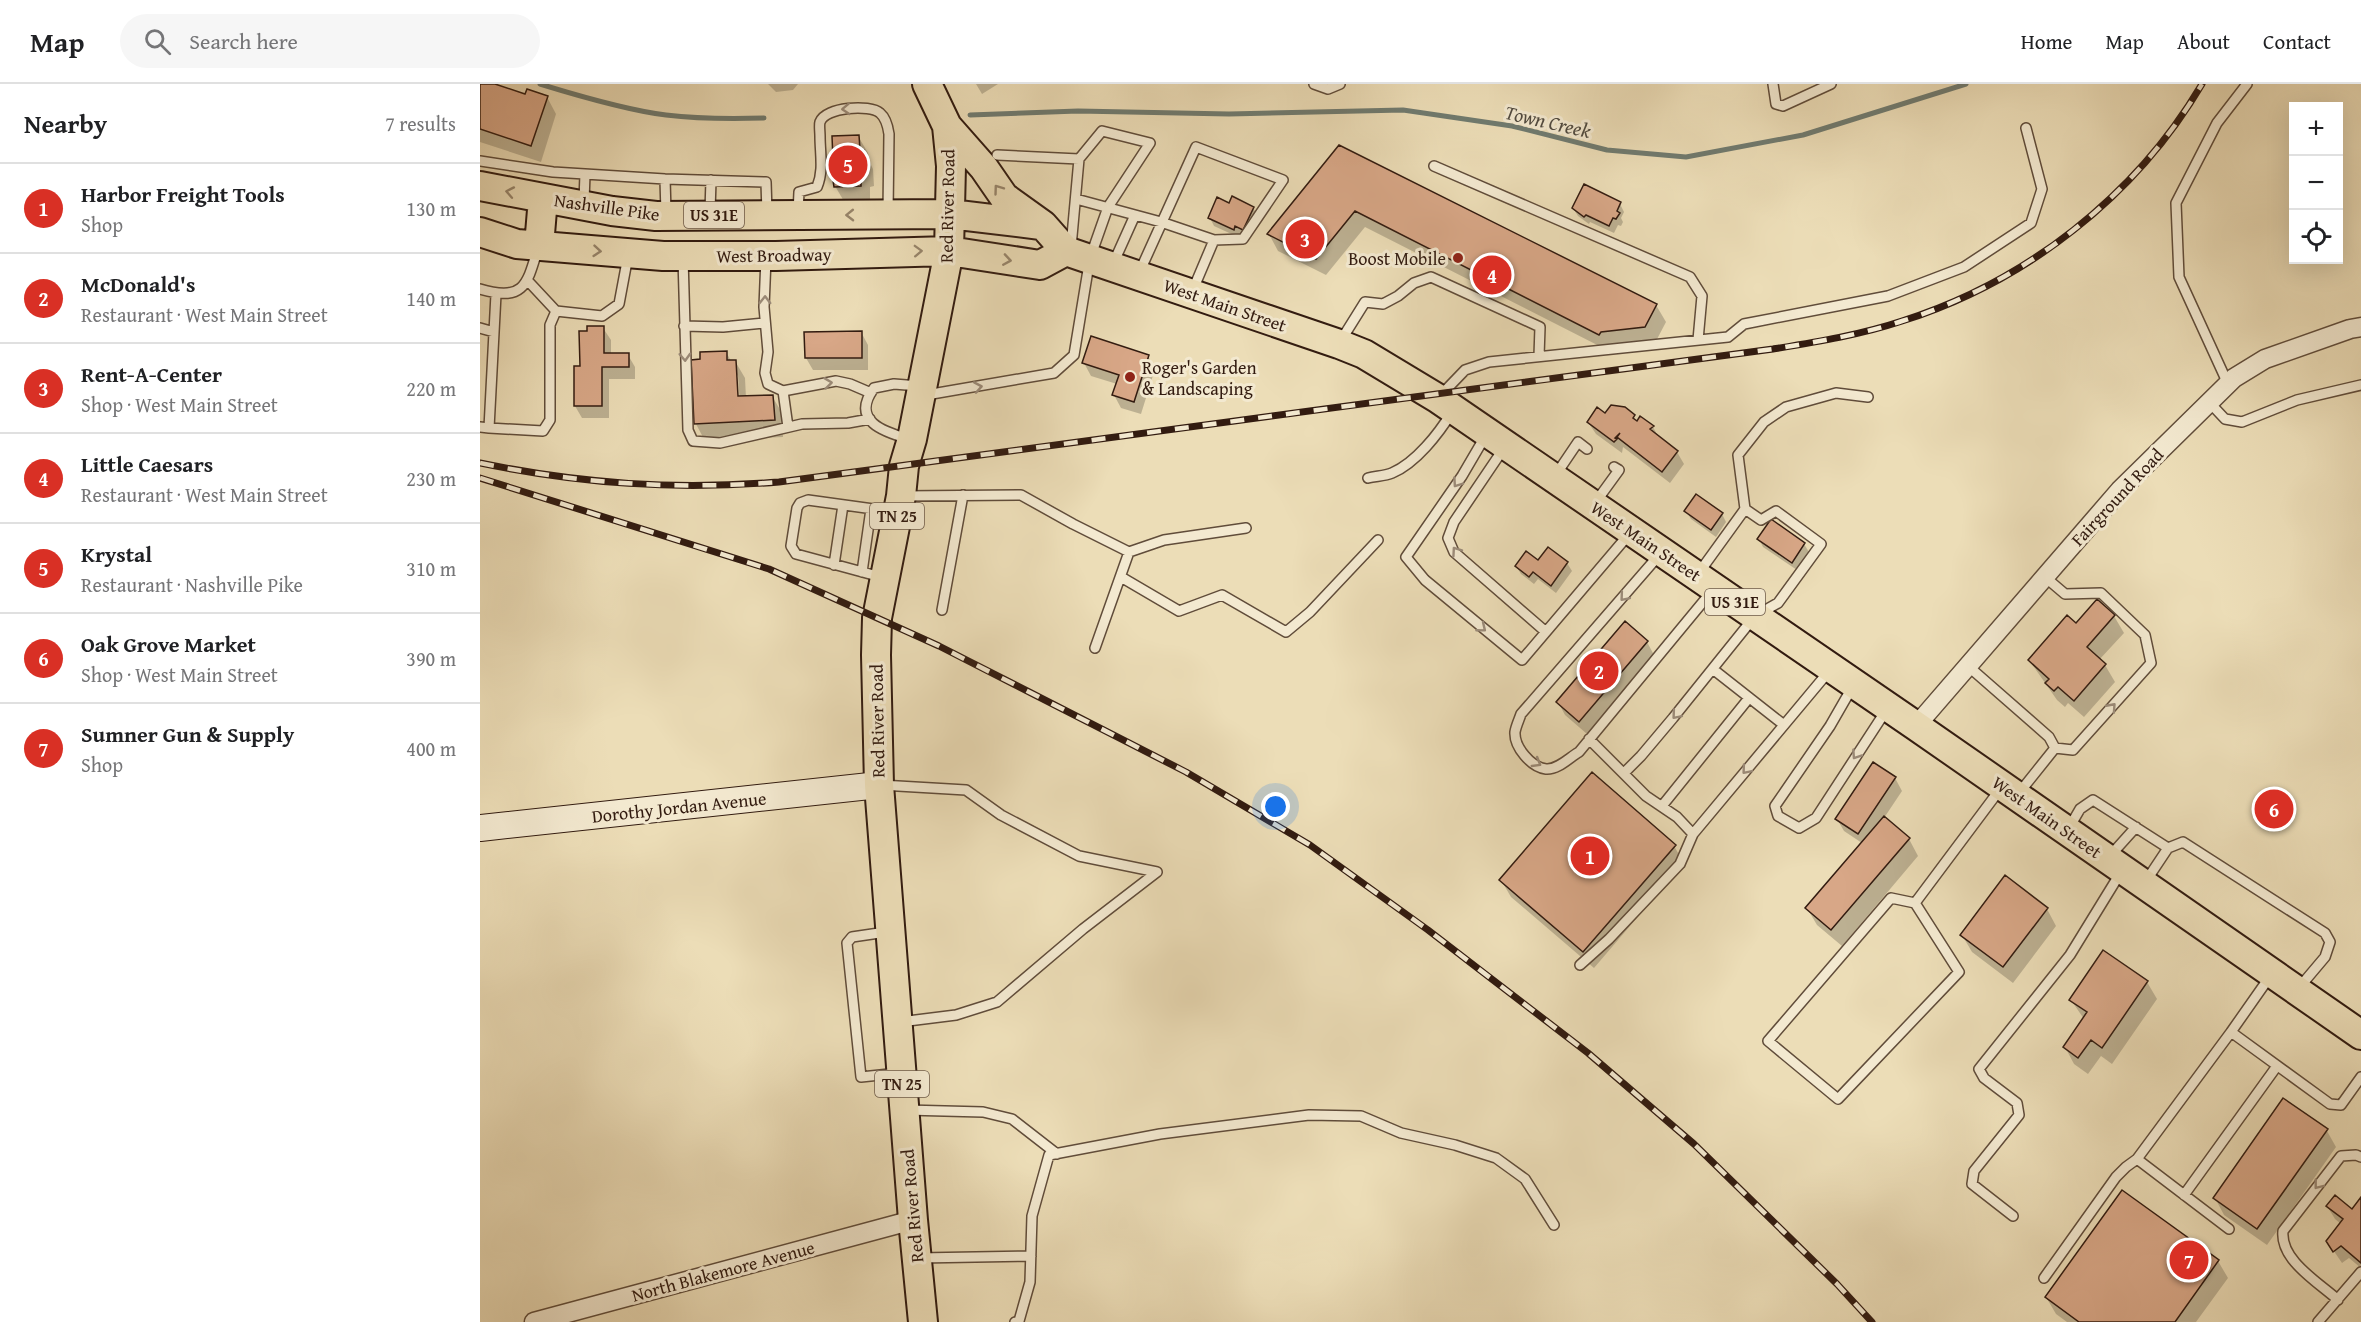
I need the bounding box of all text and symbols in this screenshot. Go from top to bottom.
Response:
search box [120,14,540,68]
text: Map [30,21,84,62]
icon: search [141,25,174,58]
text: Search here [189,25,298,57]
text: Home [2021,26,2072,57]
text: Map [2105,26,2144,57]
text: About [2177,26,2230,57]
text: Contact [2263,26,2331,57]
water label: Town Creek [1502,97,1595,145]
map controls [2289,102,2343,264]
button: + [2289,102,2343,156]
one-way arrow [842,103,851,116]
text: Nearby [24,104,107,143]
text: 7 results [385,109,456,138]
pin: 5 [828,142,868,188]
street label: Red River Road [933,148,961,263]
button: − [2289,156,2343,210]
text: Harbor Freight Tools [81,178,285,210]
one-way arrow [995,184,1006,195]
one-way arrow [505,186,515,199]
street label: Nashville Pike [553,186,661,228]
text: 1 [38,194,49,223]
text: 130 m [406,194,456,223]
road number: US 31E [684,202,744,228]
one-way arrow [845,209,854,221]
text: Shop [81,210,123,239]
button: locate [2289,210,2343,264]
pin: 3 [1286,216,1324,262]
street label: West Broadway [716,240,832,270]
one-way arrow [593,244,602,257]
one-way arrow [914,245,923,258]
place label: Boost Mobile [1348,245,1446,272]
marker: Boost Mobile [1451,251,1465,265]
pin: 4 [1472,252,1512,297]
one-way arrow [1001,253,1011,266]
text: McDonald's [81,268,195,300]
street label: West Main Street [1160,271,1291,339]
text: 2 [38,284,49,313]
text: 140 m [406,284,456,313]
one-way arrow [758,296,771,305]
text: Restaurant · West Main Street [81,300,328,329]
one-way arrow [679,352,692,361]
place label: Roger's Garden & Landscaping [1142,354,1257,402]
text: Rent-A-Center [81,358,222,390]
marker: Roger's Garden & Landscaping [1123,370,1137,384]
text: 3 [38,374,49,403]
text: 220 m [406,374,456,403]
one-way arrow [823,377,832,389]
one-way arrow [974,381,983,393]
text: Shop · West Main Street [81,390,278,419]
street label: Fairground Road [2064,442,2170,552]
text: Little Caesars [81,448,213,480]
text: 4 [38,464,49,493]
text: 230 m [406,464,456,493]
one-way arrow [1453,476,1464,487]
text: Restaurant · West Main Street [81,480,328,509]
street label: West Main Street [1585,494,1707,588]
road number: TN 25 [870,503,924,529]
text: Krystal [81,538,152,570]
one-way arrow [1452,547,1463,558]
text: 5 [38,554,49,583]
text: 310 m [406,554,456,583]
text: Restaurant · Nashville Pike [81,570,303,599]
road number: US 31E [1705,589,1765,615]
one-way arrow [1620,590,1631,601]
one-way arrow [1475,621,1486,632]
text: Oak Grove Market [81,628,256,660]
text: 6 [38,644,49,673]
text: 390 m [406,644,456,673]
pin: 2 [1580,648,1618,694]
text: Shop · West Main Street [81,660,278,689]
street label: Red River Road [863,663,891,778]
one-way arrow [2105,703,2116,714]
one-way arrow [1673,708,1684,719]
text: Sumner Gun & Supply [81,718,294,750]
text: 7 [38,734,49,763]
text: 400 m [406,734,456,763]
one-way arrow [1852,749,1863,760]
text: Shop [81,750,123,779]
one-way arrow [1531,756,1541,768]
one-way arrow [1743,763,1754,774]
street label: West Main Street [1987,769,2108,865]
street label: Dorothy Jordan Avenue [590,784,768,830]
pin: 6 [2254,786,2294,832]
your location [1261,792,1290,821]
pin: 1 [1570,834,1610,878]
road number: TN 25 [875,1071,929,1097]
street label: Red River Road [894,1148,930,1264]
one-way arrow [2314,1179,2325,1190]
street label: North Blakemore Avenue [628,1234,818,1308]
pin: 7 [2170,1238,2208,1282]

